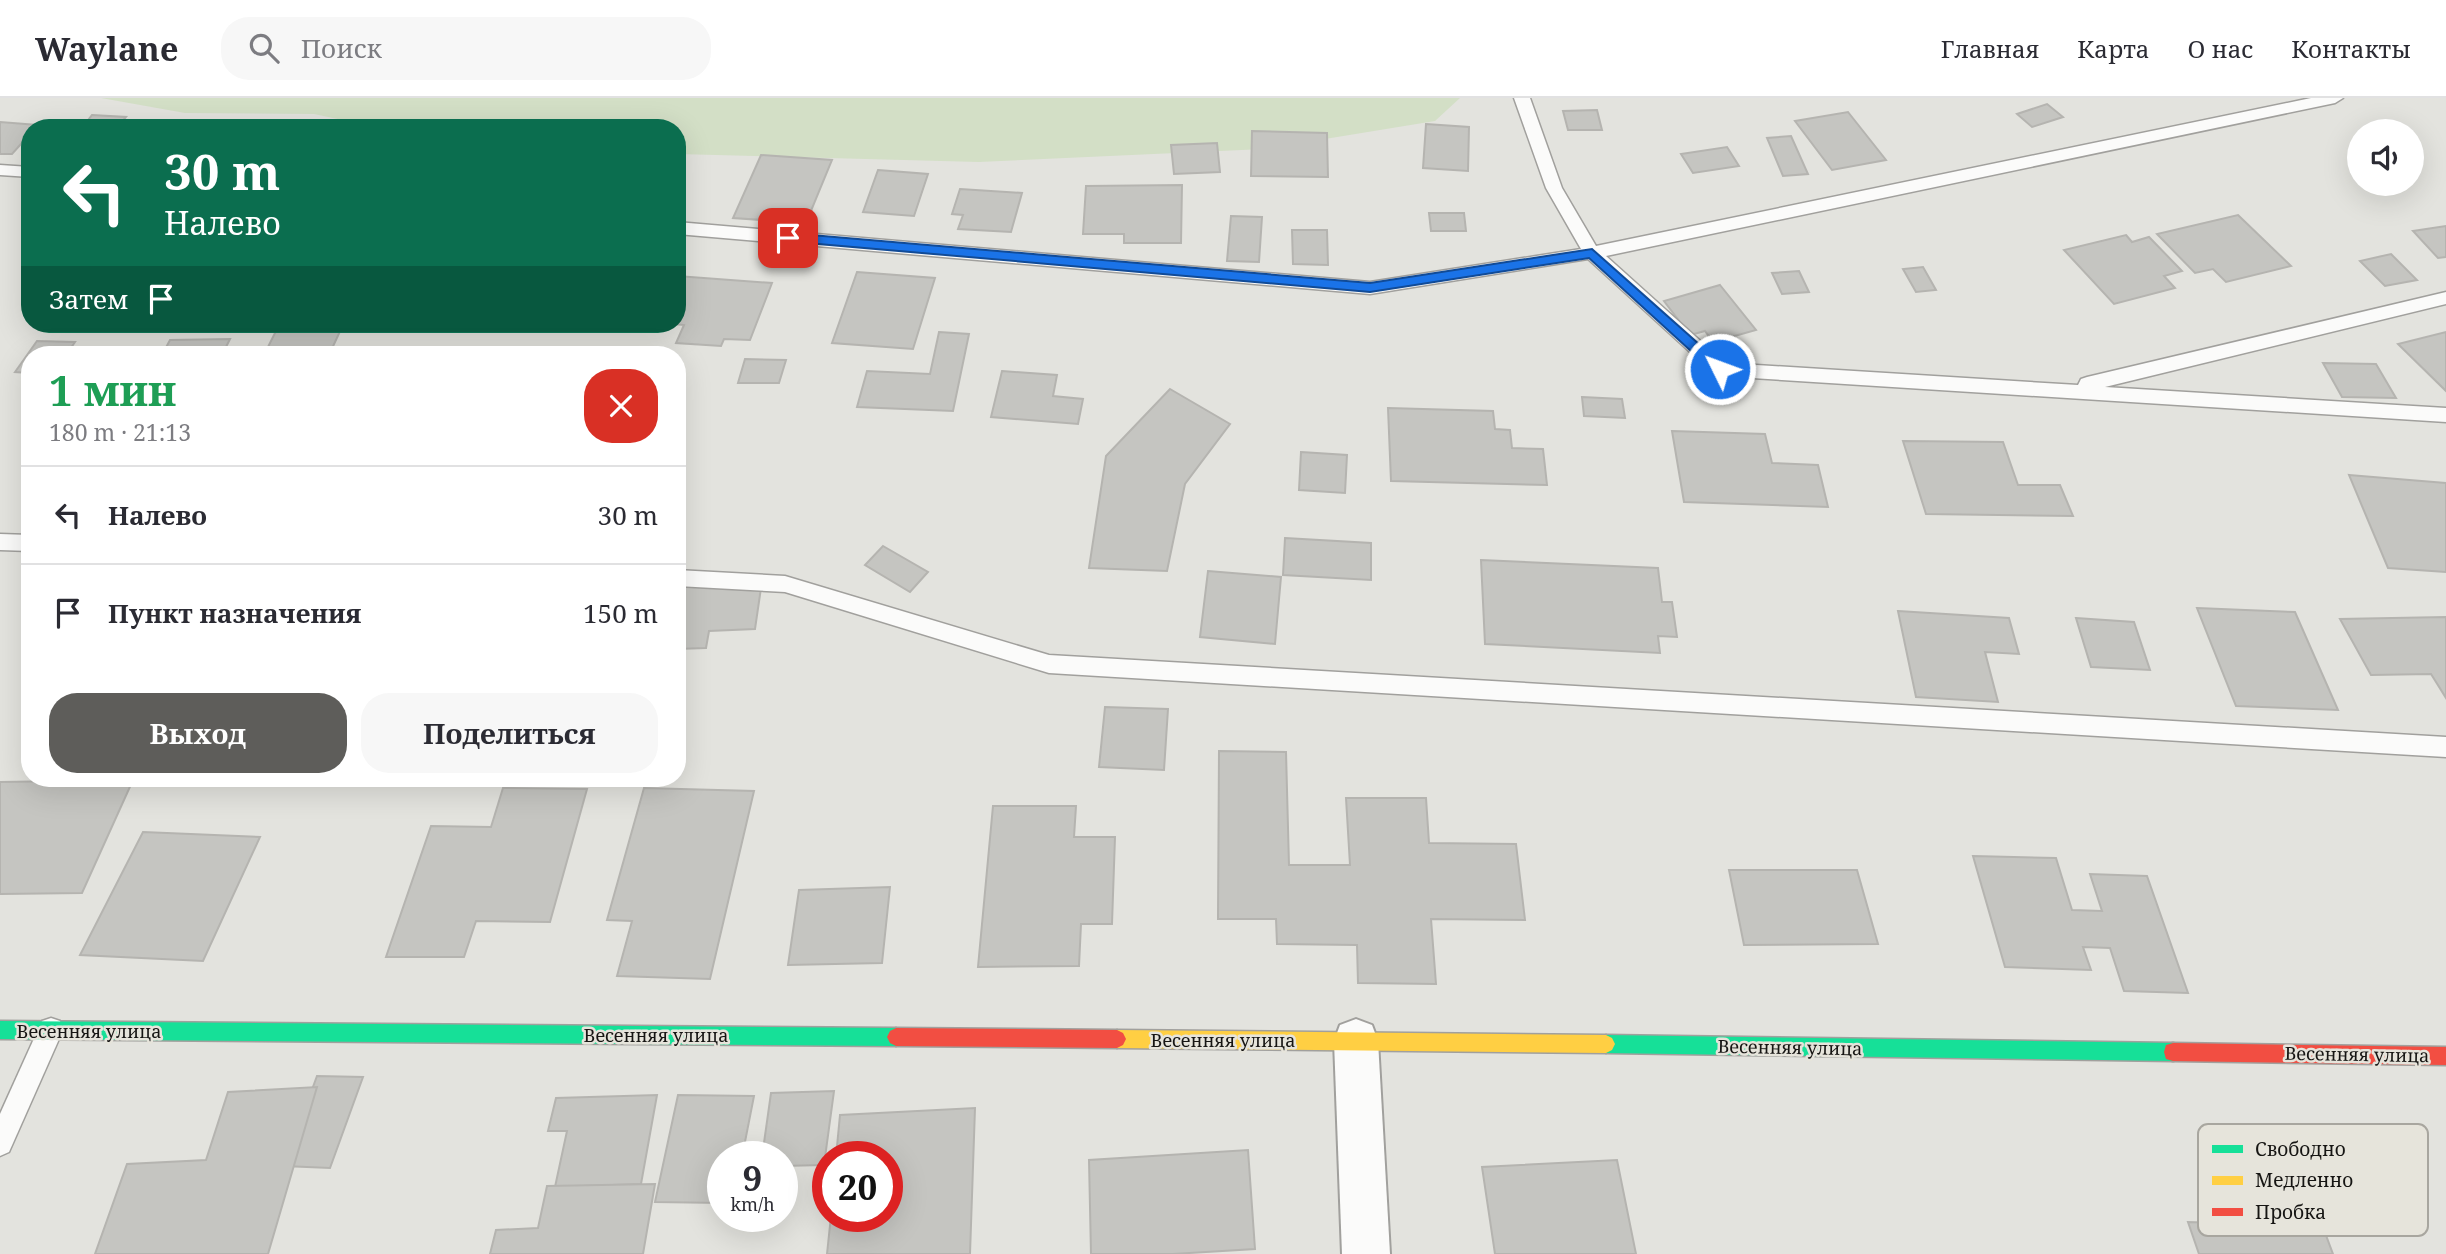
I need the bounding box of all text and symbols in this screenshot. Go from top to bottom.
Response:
search box [221,17,711,80]
text: Waylane [35,26,179,71]
icon: search [245,29,283,67]
text: Поиск [301,30,382,66]
text: Главная [1941,32,2039,65]
text: Карта [2077,32,2150,65]
text: О нас [2188,32,2253,65]
text: Контакты [2291,32,2411,65]
map controls [2347,119,2424,196]
button: sound [2347,119,2424,196]
text: 30 m [164,138,280,204]
icon: left [49,147,140,238]
text: Налево [164,201,281,244]
pin [758,208,818,268]
icon: arrive [769,219,807,257]
icon: arrive [142,280,180,318]
text: Затем [49,281,128,317]
position arrow [1683,332,1757,406]
text: 1 мин [49,361,176,418]
button: close [584,369,658,443]
text: 180 m · 21:13 [49,416,191,448]
icon: left [49,496,87,534]
text: Налево [108,497,207,533]
text: 30 m [598,497,658,533]
icon: arrive [49,594,87,632]
text: Пункт назначения [108,595,361,631]
text: 150 m [583,595,658,631]
button: Выход [49,693,347,773]
button: Поделиться [361,693,658,773]
street label: Весенняя улица [17,1019,161,1043]
street label: Весенняя улица [584,1023,728,1047]
street label: Весенняя улица [1151,1028,1295,1052]
street label: Весенняя улица [1717,1034,1863,1060]
street label: Весенняя улица [2284,1041,2430,1067]
legend [2198,1124,2428,1236]
text: Свободно [2255,1136,2346,1162]
speed limit sign: 20 [812,1141,903,1232]
text: 9 [743,1154,762,1201]
text: Медленно [2255,1167,2353,1193]
text: km/h [730,1192,775,1216]
text: Пробка [2255,1199,2326,1225]

